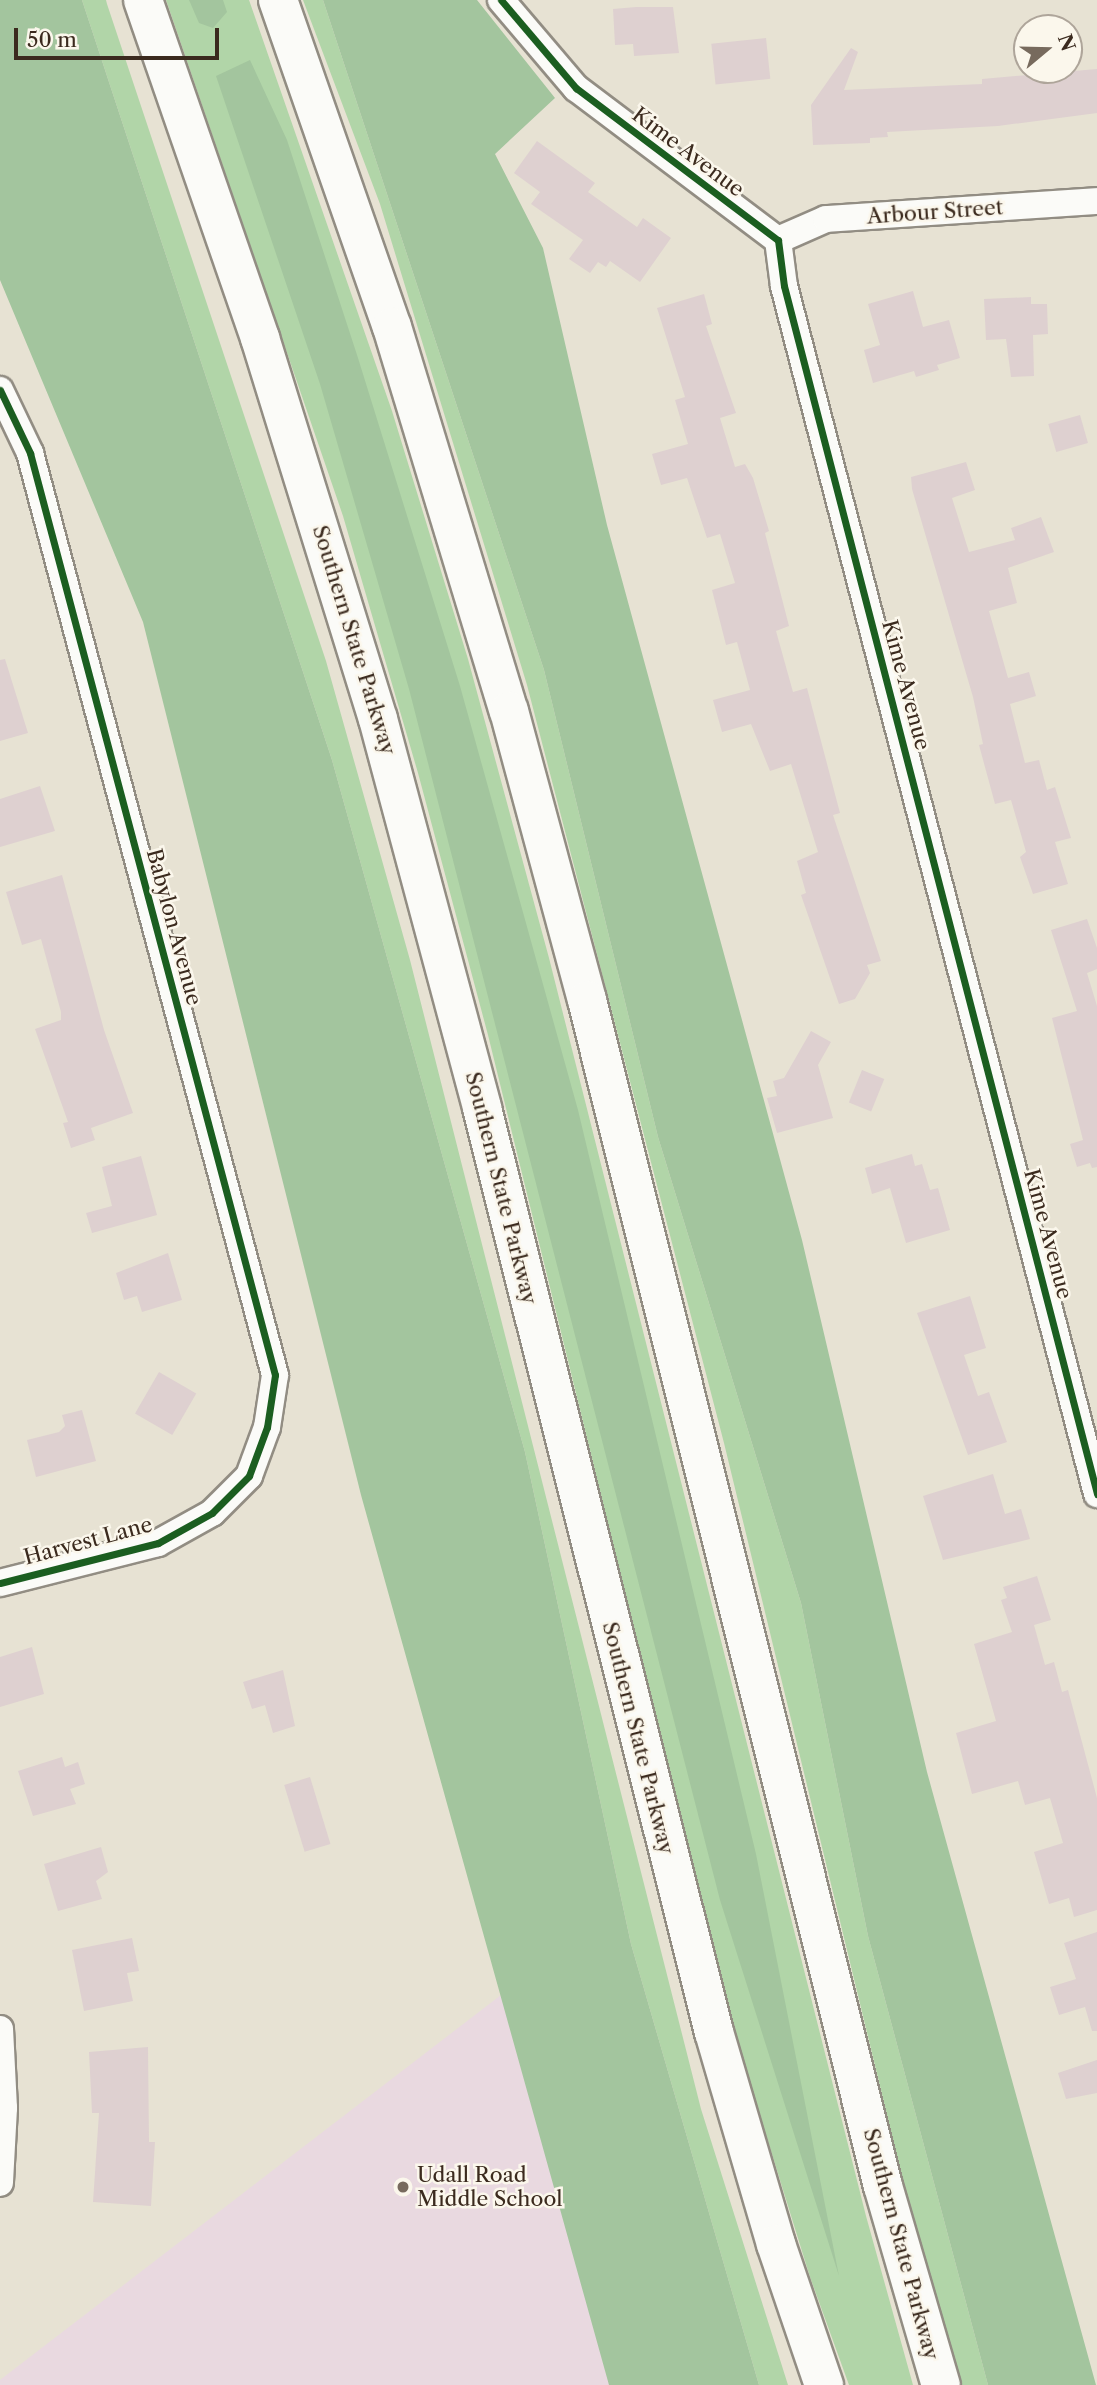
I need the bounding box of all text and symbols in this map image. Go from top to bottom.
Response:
scale bar [18,14,222,58]
north arrow [1013,14,1083,84]
text: 50 m [27,27,77,52]
text: N [1053,31,1080,54]
street label: Kime Avenue [627,102,749,202]
street label: Arbour Street [866,195,1004,229]
street label: Southern State Parkway [307,522,401,758]
street label: Kime Avenue [876,617,936,753]
street label: Babylon Avenue [141,845,207,1009]
street label: Southern State Parkway [460,1069,542,1307]
street label: Kime Avenue [1018,1166,1078,1302]
street label: Harvest Lane [21,1512,155,1570]
street label: Southern State Parkway [597,1619,679,1857]
street label: Southern State Parkway [858,2126,944,2362]
place label: Udall Road Middle School [417,2162,562,2212]
marker: Udall Road Middle School [395,2179,411,2195]

